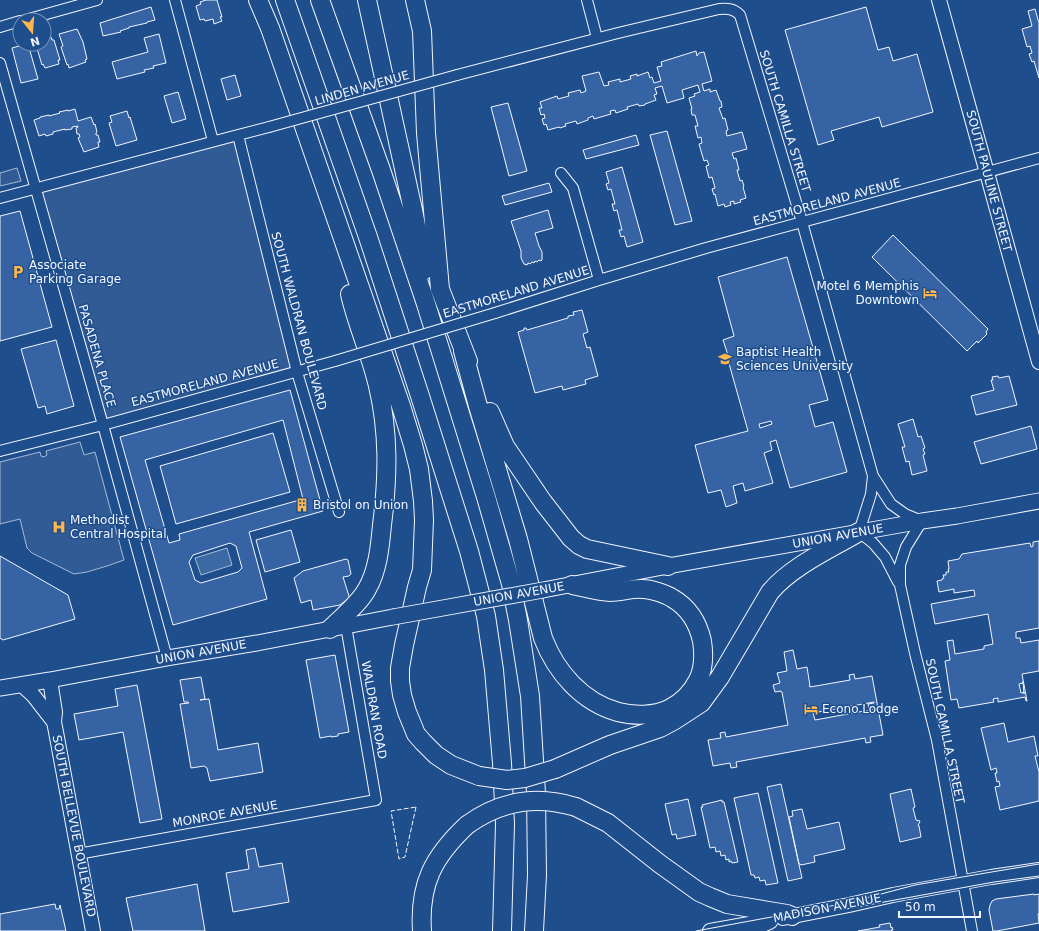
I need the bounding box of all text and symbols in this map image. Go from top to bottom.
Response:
north arrow [12,12,52,52]
text: N [28,34,41,49]
street label: SOUTH CAMILLA STREET [757,48,814,194]
street label: LINDEN AVENUE [313,68,411,108]
street label: SOUTH PAULINE STREET [963,109,1015,254]
street label: EASTMORELAND AVENUE [752,176,902,228]
street label: SOUTH WALDRAN BOULEVARD [268,230,330,412]
place label: Associate Parking Garage [29,258,121,286]
street label: EASTMORELAND AVENUE [441,263,591,321]
parking icon: Associate Parking Garage [10,264,26,280]
place label: Motel 6 Memphis Downtown [816,279,919,307]
hotel icon: Motel 6 Memphis Downtown [922,285,938,301]
street label: PASADENA PLACE [76,303,118,409]
place label: Baptist Health Sciences University [736,345,853,373]
school or university icon: Baptist Health Sciences University [717,351,733,367]
street label: EASTMORELAND AVENUE [130,357,280,409]
building icon: Bristol on Union [294,497,310,513]
place label: Bristol on Union [313,498,408,512]
place label: Methodist Central Hospital [70,513,166,541]
hospital icon: Methodist Central Hospital [51,519,67,535]
street label: UNION AVENUE [791,521,885,551]
street label: UNION AVENUE [472,579,566,609]
street label: UNION AVENUE [154,637,248,667]
street label: SOUTH CAMILLA STREET [923,657,967,805]
street label: WALDRAN ROAD [358,660,390,760]
hotel icon: Econo Lodge [803,701,819,717]
place label: Econo Lodge [822,702,899,716]
street label: SOUTH BELLEVUE BOULEVARD [49,734,99,918]
street label: MONROE AVENUE [171,798,279,830]
street label: MADISON AVENUE [772,891,882,925]
scale bar [899,893,980,919]
text: 50 m [905,900,936,914]

